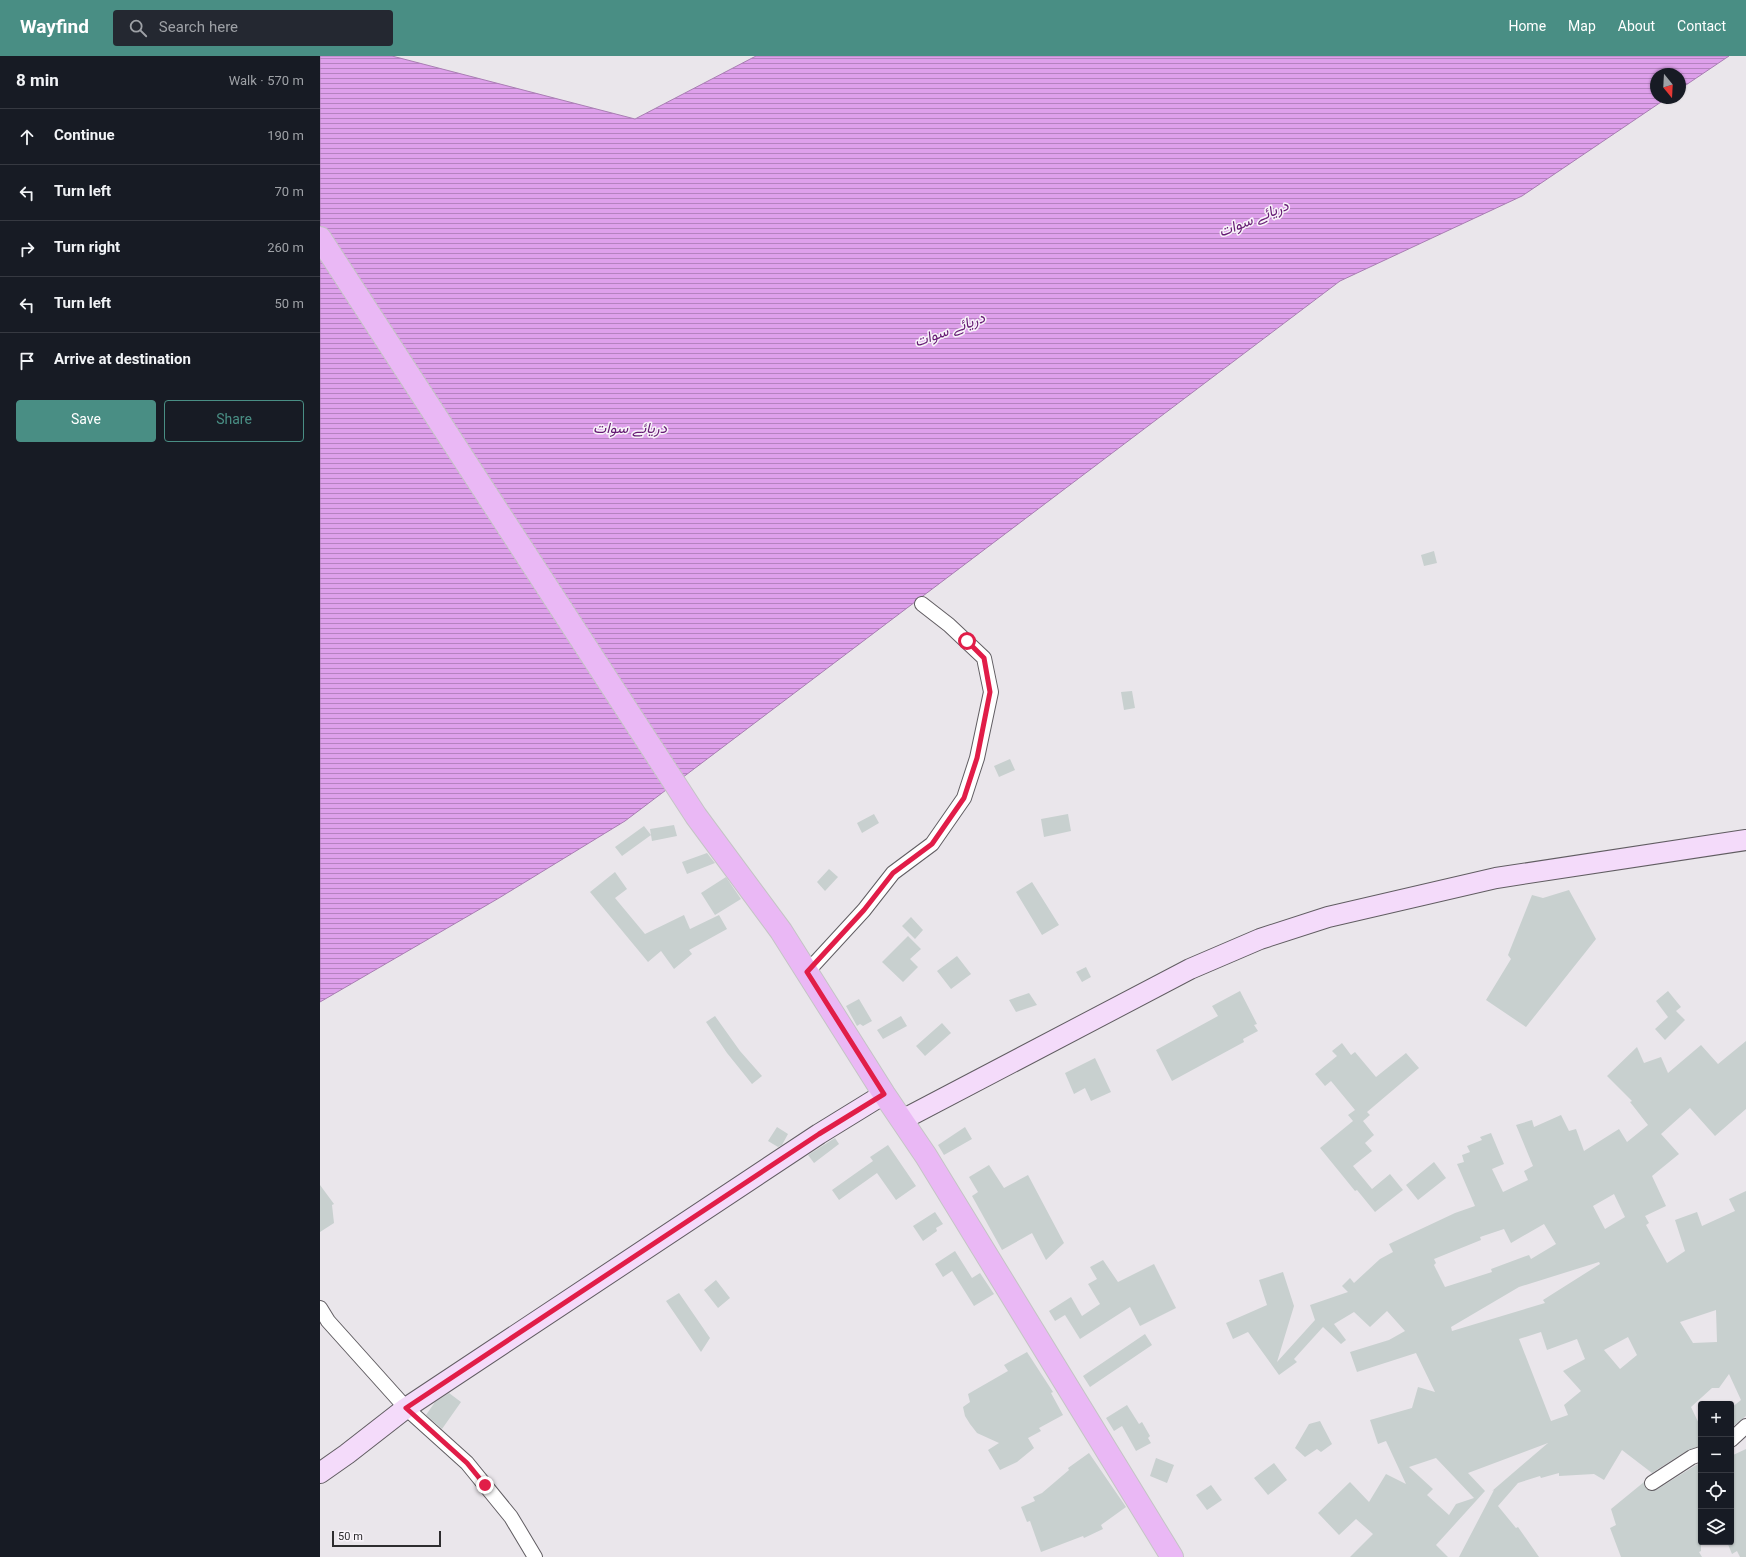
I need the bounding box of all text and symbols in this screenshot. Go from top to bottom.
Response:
search box [113,10,393,46]
text: Wayfind [20,14,89,43]
icon: search [127,17,149,39]
text: Search here [159,17,238,40]
text: Home [1508,17,1546,39]
text: Map [1568,17,1596,39]
text: About [1618,17,1655,39]
text: Contact [1677,17,1726,39]
north arrow [1650,68,1686,104]
text: 8 min [16,69,59,95]
text: Walk · 570 m [229,72,304,92]
text: Continue [54,125,115,148]
icon: ahead [16,126,38,148]
text: 190 m [267,127,304,147]
text: Turn left [54,181,111,204]
icon: left [16,182,38,204]
text: 70 m [274,183,304,203]
water label: دریائے سوات [1215,195,1293,244]
text: Turn right [54,237,120,260]
icon: right [16,238,38,260]
text: 260 m [267,239,304,259]
text: Turn left [54,293,111,316]
icon: left [16,294,38,316]
text: 50 m [274,295,304,315]
water label: دریائے سوات [911,307,989,354]
text: Arrive at destination [54,349,191,372]
icon: arrive [16,350,38,372]
button: Save [16,400,156,442]
button: Share [164,400,304,442]
water label: دریائے سوات [593,418,668,441]
route start [958,632,976,650]
map controls [1698,1401,1734,1545]
button: + [1698,1401,1734,1437]
button: − [1698,1437,1734,1473]
button: locate [1698,1473,1734,1509]
route end [476,1476,494,1494]
button: layers [1698,1509,1734,1545]
scale bar [332,1529,441,1548]
text: 50 m [338,1529,363,1546]

